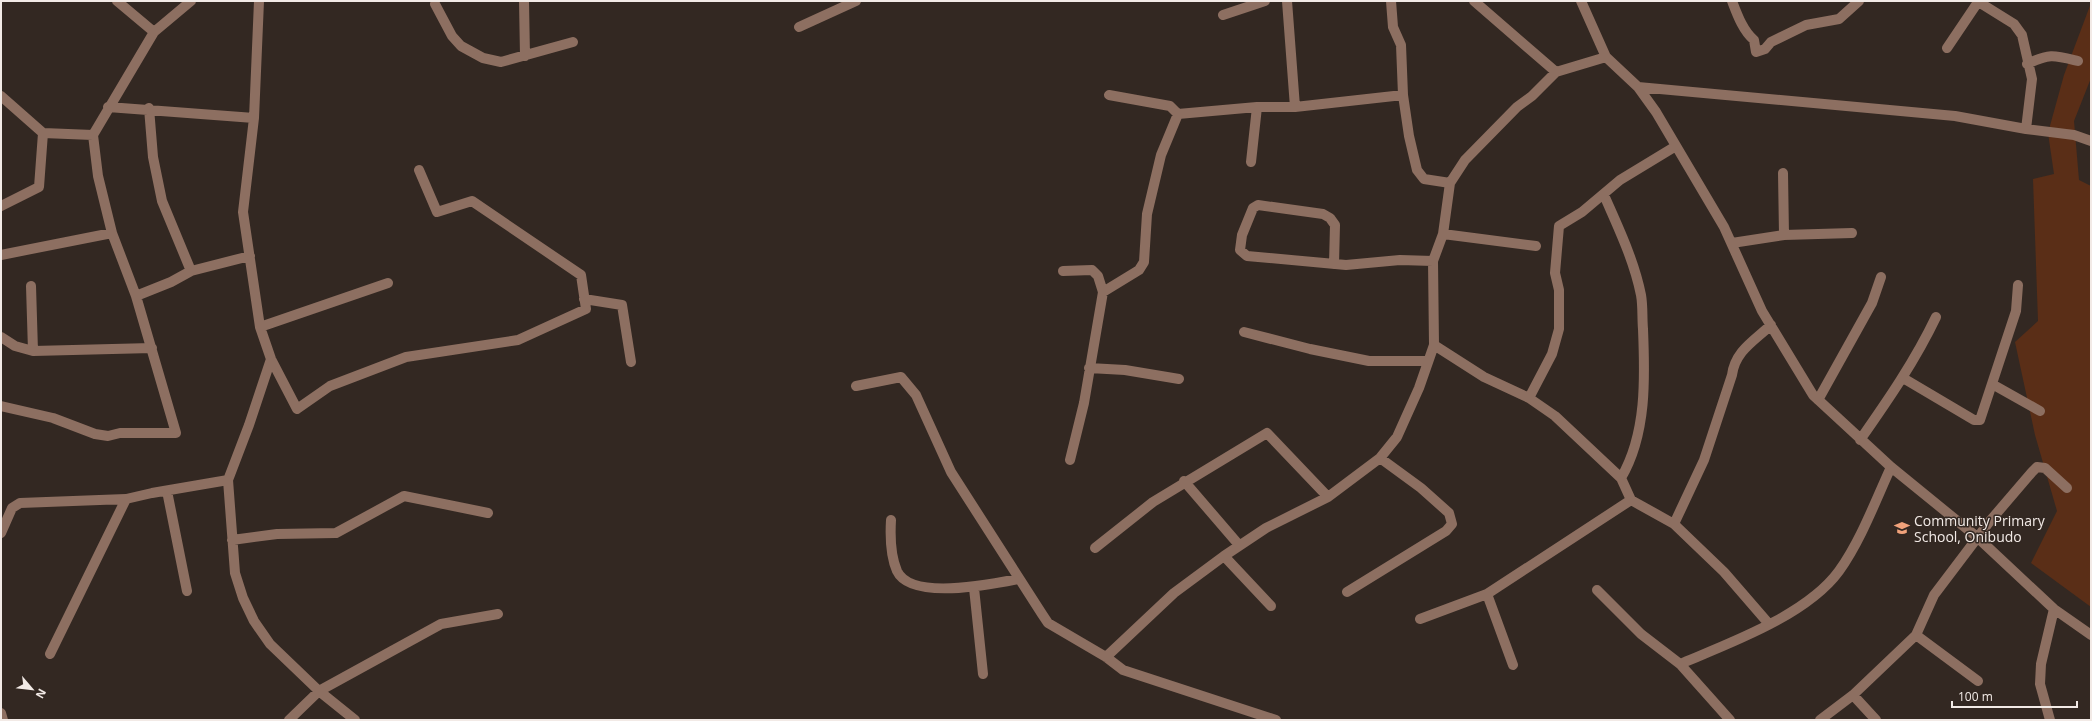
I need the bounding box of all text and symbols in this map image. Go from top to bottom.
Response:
place label: Community Primary School, Onibudo [1914,511,2046,546]
school or university icon: Community Primary School, Onibudo [1893,519,1911,537]
north arrow [12,669,52,709]
scale bar [1952,683,2077,709]
text: N [33,686,50,701]
text: 100 m [1958,688,1993,705]

